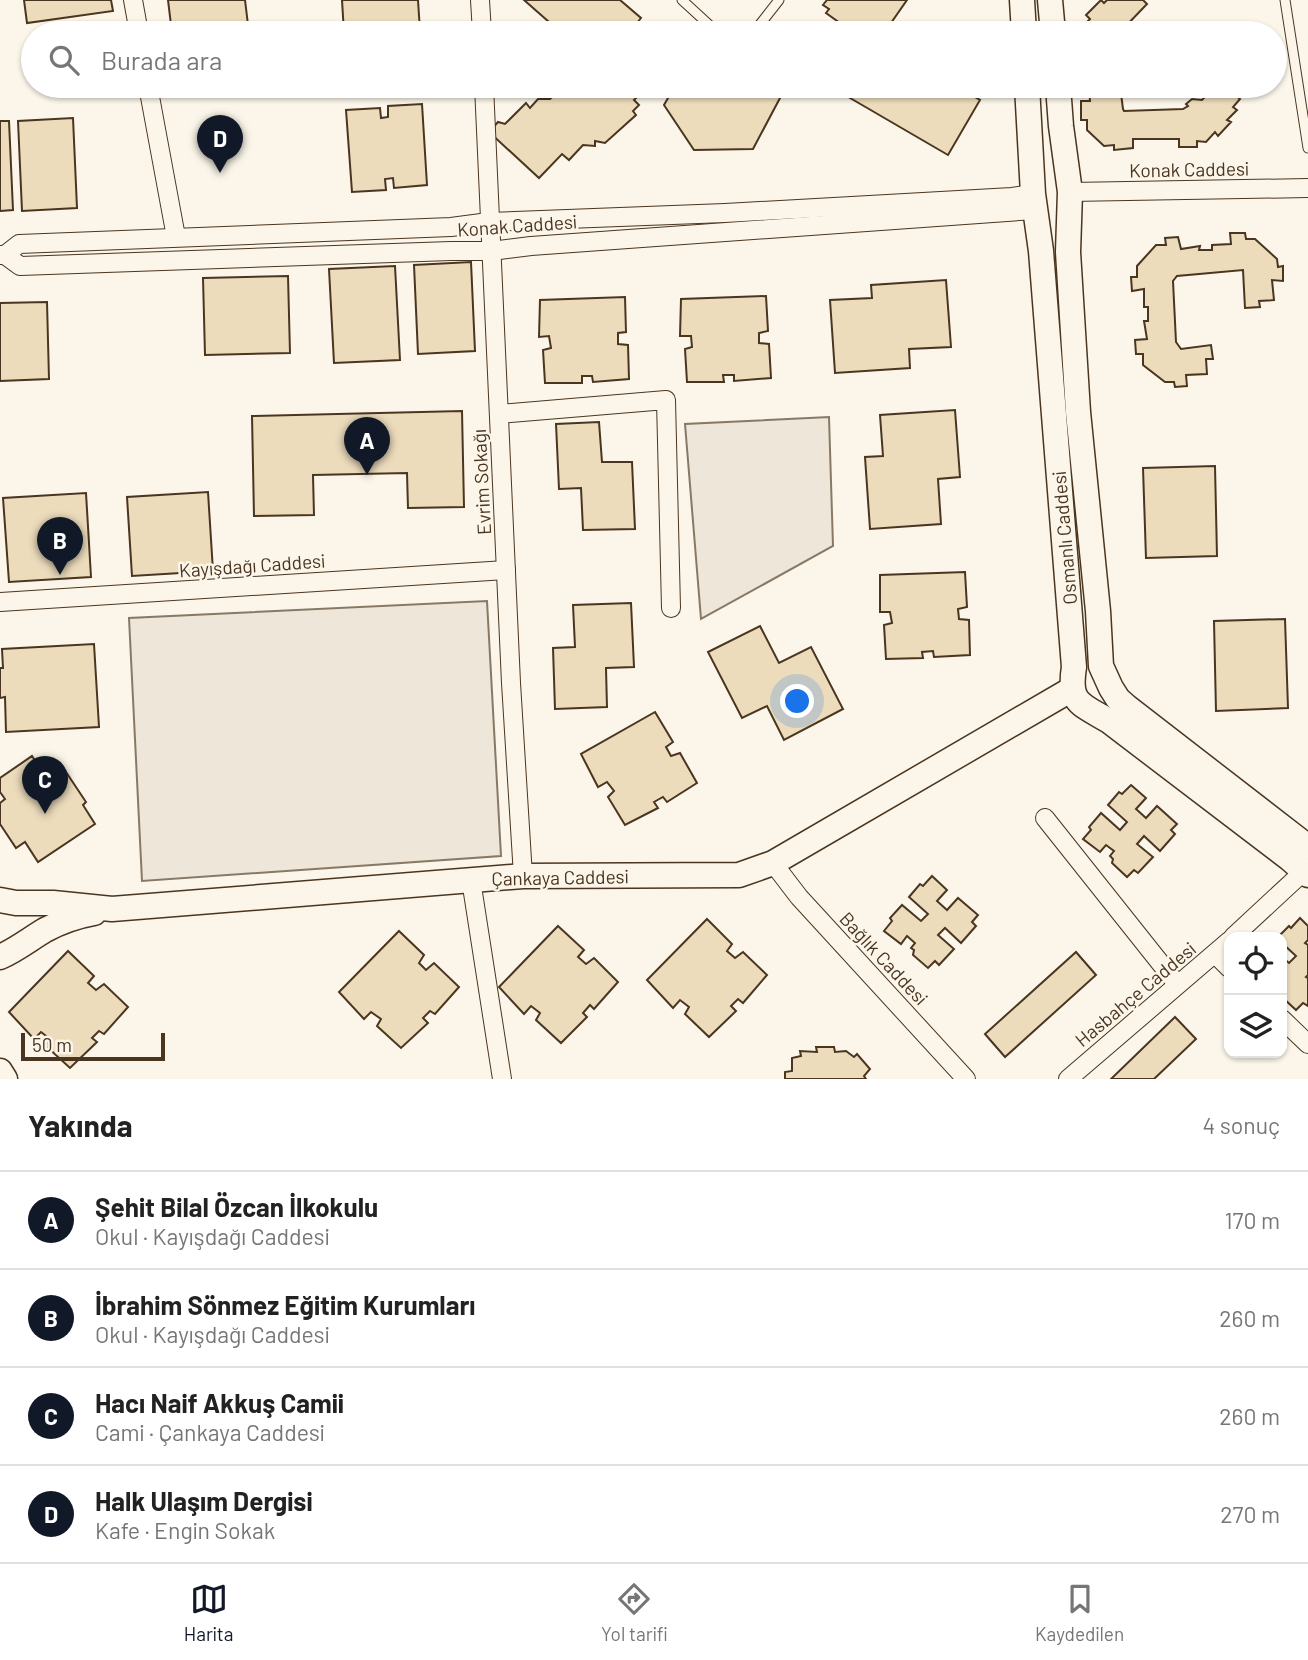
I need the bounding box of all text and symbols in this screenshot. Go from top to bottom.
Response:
search box [21,21,1287,98]
icon: search [45,41,83,79]
text: Burada ara [101,44,222,75]
pin: D [197,115,243,173]
street label: Konak Caddesi [1129,156,1249,182]
street label: Konak Caddesi [456,209,578,241]
pin: A [344,417,390,475]
street label: Evrim Sokağı [467,429,495,535]
street label: Osmanlı Caddesi [1047,470,1081,606]
pin: B [37,517,83,575]
street label: Kayışdağı Caddesi [178,548,326,582]
your location [780,684,814,718]
pin: C [22,756,68,814]
street label: Çankaya Caddesi [491,864,629,890]
street label: Bağlık Caddesi [835,907,933,1009]
map controls [1224,932,1287,1058]
button: locate [1224,932,1287,995]
street label: Hasbahçe Caddesi [1070,937,1200,1051]
button: layers [1224,995,1287,1058]
scale bar [21,1030,164,1062]
text: 50 m [32,1033,72,1056]
text: Yakında [28,1107,133,1143]
text: 4 sonuç [1202,1111,1280,1139]
text: Şehit Bilal Özcan İlkokulu [95,1191,378,1222]
text: A [43,1206,59,1234]
text: 170 m [1224,1206,1280,1234]
text: Okul · Kayışdağı Caddesi [95,1222,330,1250]
text: İbrahim Sönmez Eğitim Kurumları [95,1289,476,1320]
text: B [44,1304,58,1332]
text: 260 m [1219,1304,1280,1332]
text: Okul · Kayışdağı Caddesi [95,1320,330,1348]
text: Hacı Naif Akkuş Camii [95,1387,344,1418]
text: C [44,1402,58,1430]
text: 260 m [1219,1402,1280,1430]
text: Cami · Çankaya Caddesi [95,1418,325,1446]
text: Halk Ulaşım Dergisi [95,1485,313,1516]
text: D [44,1500,58,1528]
text: 270 m [1220,1500,1280,1528]
text: Kafe · Engin Sokak [95,1516,275,1544]
tab: Harita [184,1580,233,1645]
tab: Yol tarifi [601,1580,667,1645]
tab: Kaydedilen [1035,1580,1124,1645]

